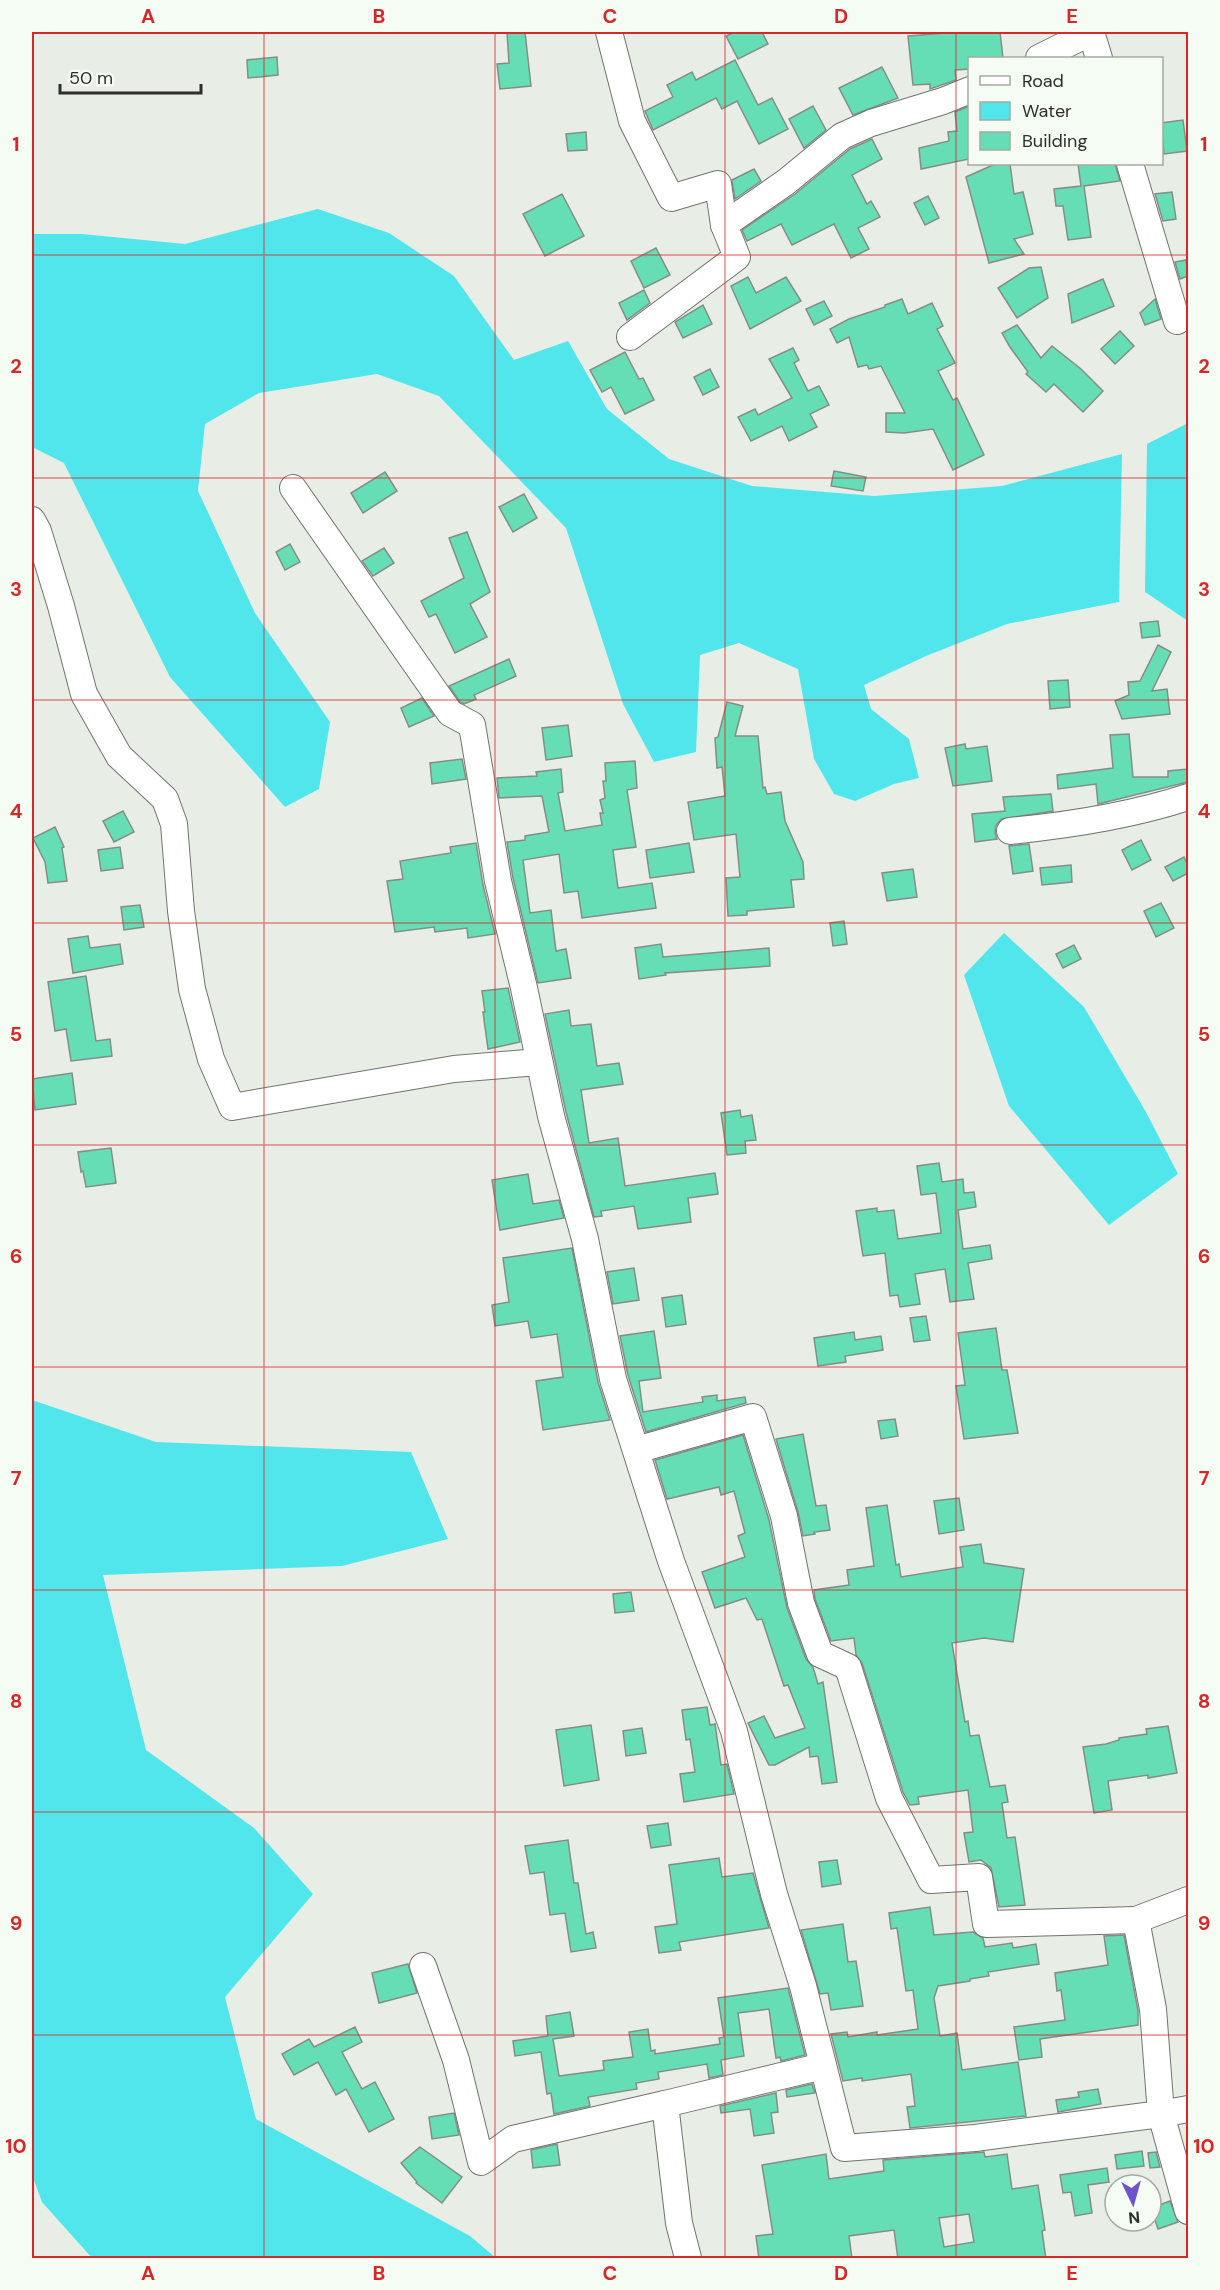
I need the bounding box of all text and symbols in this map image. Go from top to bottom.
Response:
text: A [141,3,155,29]
text: B [373,3,385,29]
text: C [603,3,617,29]
text: D [834,3,848,29]
text: E [1066,3,1078,29]
scale bar [60,57,201,95]
legend [968,57,1163,165]
text: 50 m [69,66,113,90]
text: Road [1022,69,1064,93]
text: Water [1022,99,1072,123]
text: Building [1022,129,1087,153]
text: 1 [12,131,20,157]
text: 1 [1200,131,1208,157]
text: 2 [10,353,22,379]
text: 2 [1198,353,1210,379]
text: 3 [10,576,22,602]
text: 3 [1198,576,1210,602]
text: 4 [10,798,23,824]
text: 4 [1198,798,1211,824]
text: 5 [10,1021,22,1047]
text: 5 [1198,1021,1210,1047]
text: 6 [10,1243,22,1269]
text: 6 [1198,1243,1210,1269]
text: 7 [11,1465,22,1491]
text: 7 [1199,1465,1210,1491]
text: 8 [10,1688,22,1714]
text: 8 [1198,1688,1210,1714]
text: 9 [10,1910,22,1936]
text: 9 [1198,1910,1210,1936]
text: 10 [5,2133,27,2159]
text: 10 [1193,2133,1215,2159]
north arrow [1103,2173,1163,2233]
text: N [1128,2206,1141,2228]
text: A [141,2260,155,2286]
text: B [373,2260,385,2286]
text: C [603,2260,617,2286]
text: D [834,2260,848,2286]
text: E [1066,2260,1078,2286]

